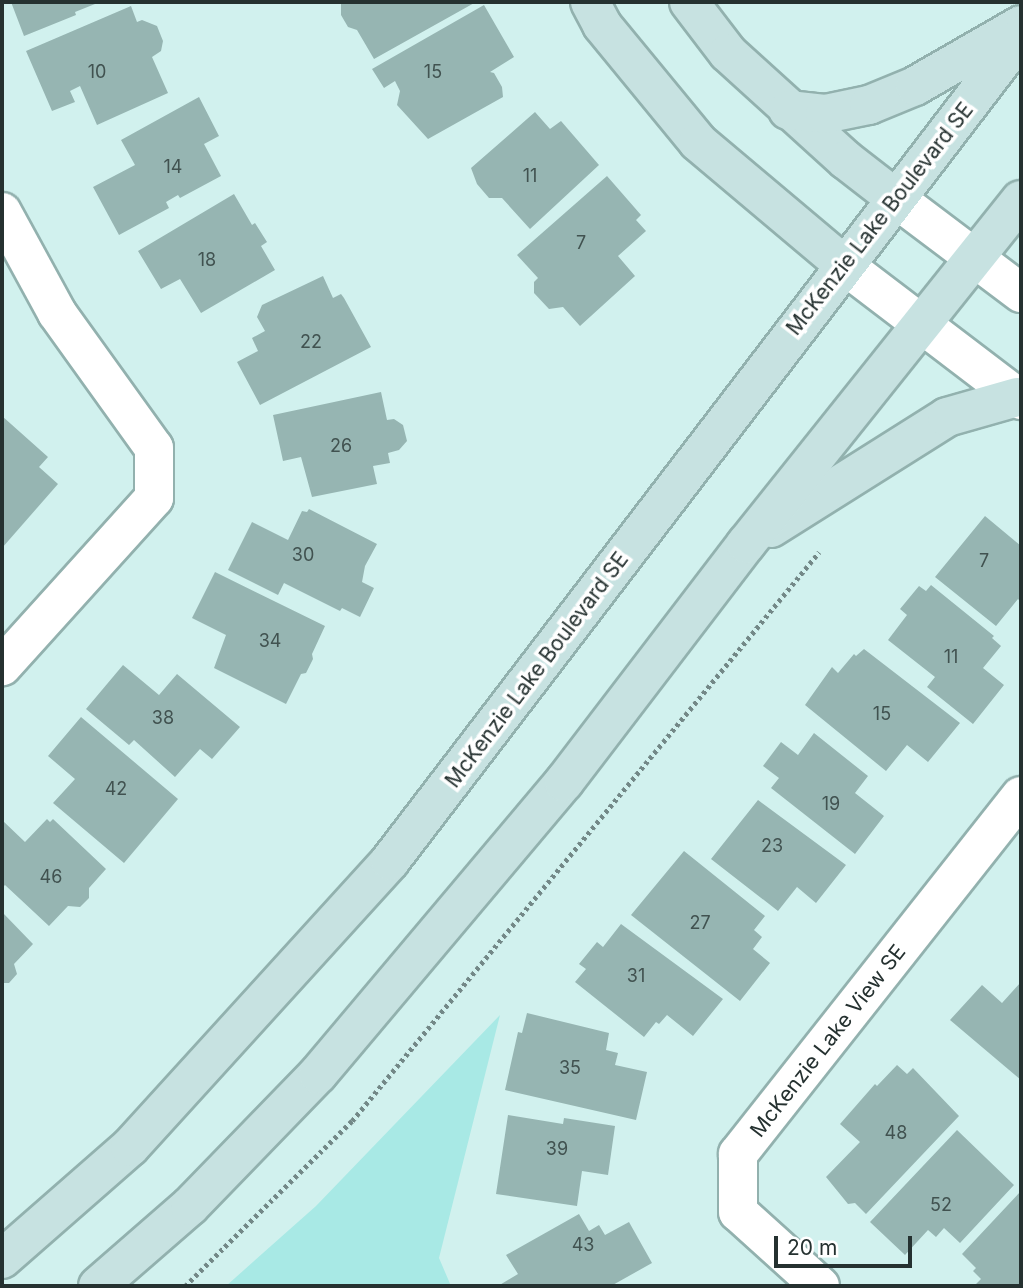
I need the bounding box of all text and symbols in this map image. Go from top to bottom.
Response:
house number: 10 [88,61,106,83]
house number: 15 [424,61,442,83]
street label: McKenzie Lake Boulevard SE [781,98,979,340]
house number: 14 [164,156,182,178]
house number: 11 [523,165,537,187]
house number: 7 [576,232,586,254]
house number: 18 [198,249,216,271]
house number: 22 [300,331,322,353]
house number: 26 [330,435,352,457]
house number: 30 [292,544,314,566]
street label: McKenzie Lake Boulevard SE [440,547,634,793]
house number: 7 [979,550,989,572]
house number: 34 [259,630,281,652]
house number: 11 [944,646,958,668]
house number: 15 [873,703,891,725]
house number: 38 [152,707,174,729]
house number: 42 [105,778,127,800]
house number: 19 [822,793,840,815]
house number: 23 [761,835,783,857]
house number: 46 [40,866,62,888]
house number: 27 [689,912,711,934]
street label: McKenzie Lake View SE [745,940,911,1142]
house number: 31 [627,965,645,987]
house number: 35 [559,1057,581,1079]
house number: 48 [885,1122,907,1144]
house number: 39 [546,1138,568,1160]
house number: 52 [930,1194,952,1216]
scale bar [778,1222,916,1266]
house number: 43 [572,1234,594,1256]
text: 20 m [787,1235,837,1260]

